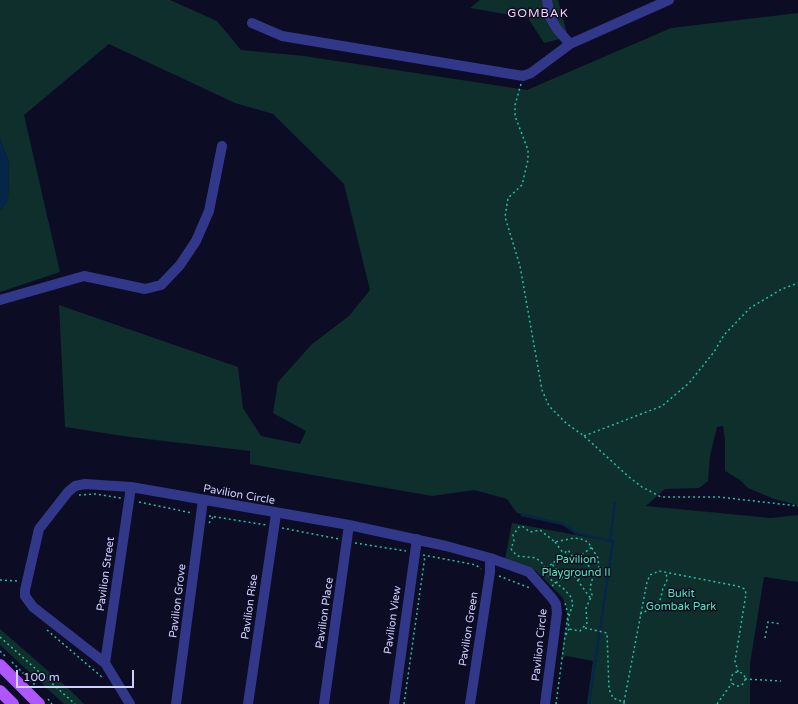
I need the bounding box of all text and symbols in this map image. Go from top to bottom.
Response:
district label: GOMBAK [507,7,569,21]
street label: Pavilion Circle [202,482,276,508]
street label: Pavilion Street [94,536,118,612]
park label: Pavilion Playground II [541,553,611,579]
street label: Pavilion Grove [167,563,189,639]
street label: Pavilion Rise [239,574,261,640]
street label: Pavilion Place [313,577,337,649]
street label: Pavilion View [382,585,404,655]
park label: Bukit Gombak Park [646,587,716,613]
street label: Pavilion Green [457,591,481,667]
street label: Pavilion Circle [530,608,550,682]
scale bar [18,662,136,688]
text: 100 m [23,670,60,684]

